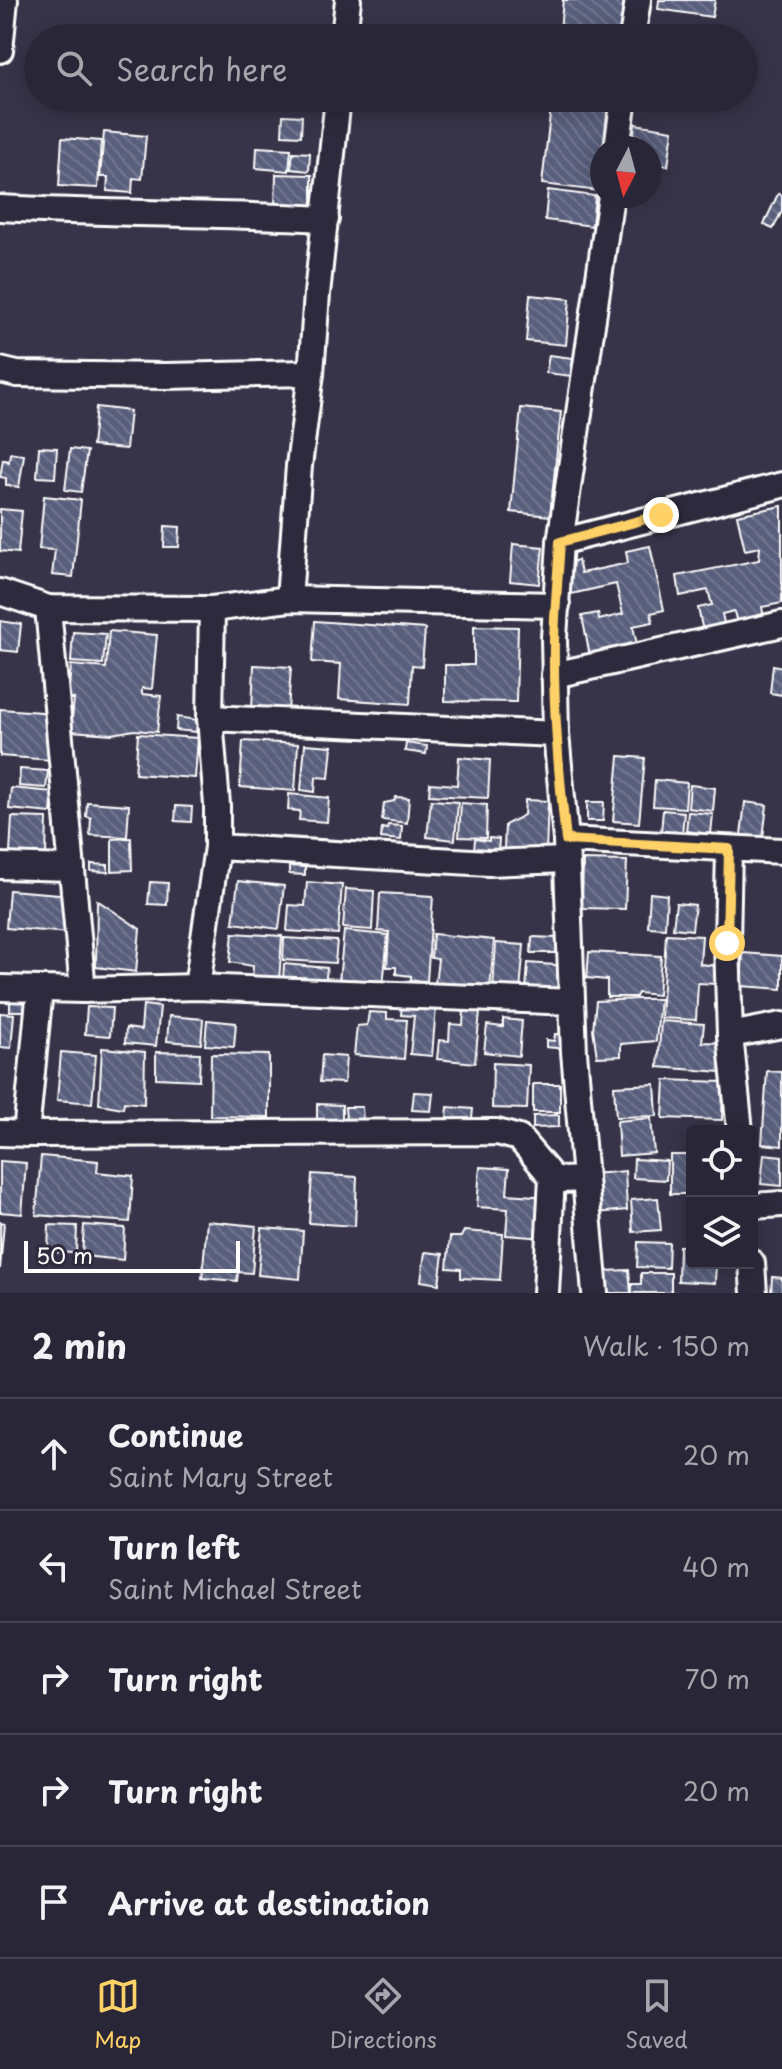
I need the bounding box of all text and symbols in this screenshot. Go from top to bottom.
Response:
search box [24,24,758,112]
icon: search [52,46,96,90]
text: Search here [116,46,288,91]
north arrow [590,136,662,208]
route end [643,497,679,533]
route start [709,925,745,961]
map controls [686,1125,758,1269]
button: locate [686,1125,758,1197]
button: layers [686,1197,758,1269]
scale bar [24,1237,240,1273]
text: 50 m [36,1238,93,1271]
text: 2 min [32,1319,127,1371]
text: Walk · 150 m [583,1326,750,1365]
text: Continue [108,1412,243,1457]
icon: ahead [32,1432,76,1476]
text: 20 m [683,1435,750,1474]
text: Saint Mary Street [108,1457,333,1496]
text: Turn left [108,1524,240,1569]
icon: left [32,1544,76,1588]
text: 40 m [682,1547,750,1586]
text: Saint Michael Street [108,1569,362,1608]
icon: right [32,1656,76,1700]
text: Turn right [108,1656,263,1701]
text: 70 m [685,1659,750,1698]
icon: right [32,1768,76,1812]
text: Turn right [108,1768,263,1813]
text: 20 m [683,1771,750,1810]
icon: arrive [32,1880,76,1924]
text: Arrive at destination [108,1880,430,1925]
tab: Map [94,1974,141,2055]
tab: Directions [330,1974,437,2055]
tab: Saved [625,1974,688,2055]

